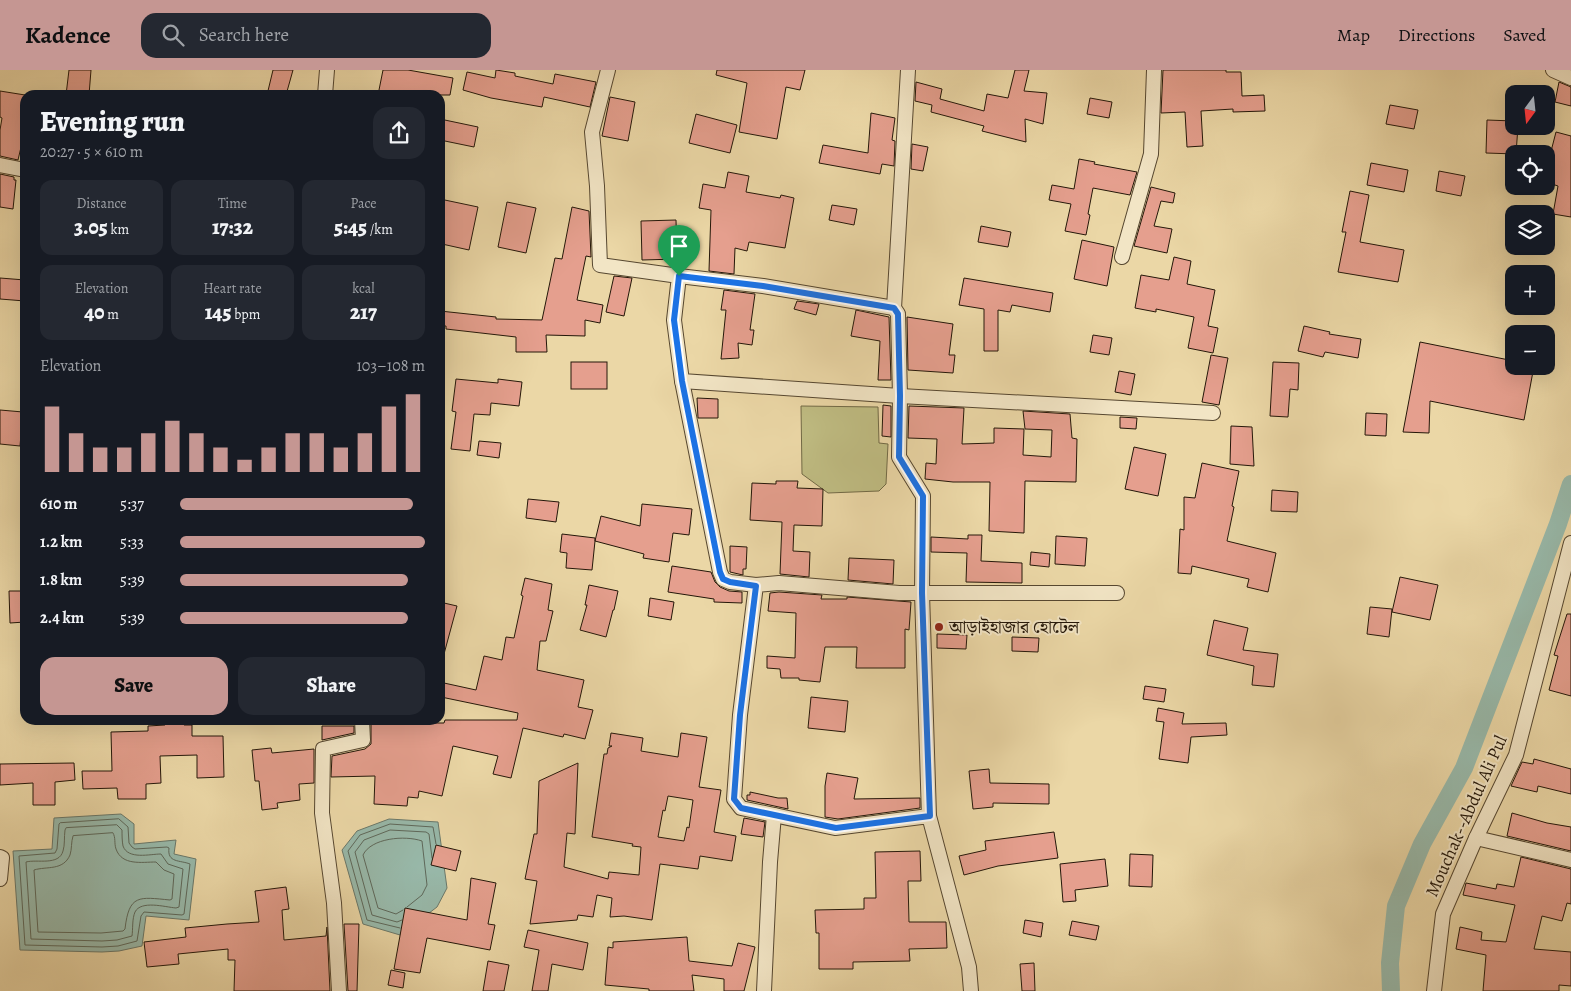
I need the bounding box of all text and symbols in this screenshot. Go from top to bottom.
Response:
search box [141,13,491,58]
text: Kadence [25,19,111,51]
icon: search [159,21,187,49]
text: Search here [199,22,289,48]
text: Map [1337,23,1370,47]
text: Directions [1398,23,1475,47]
text: Saved [1503,23,1546,47]
north arrow [1505,85,1555,135]
map controls [1505,85,1555,375]
text: Evening run [40,103,185,141]
button: share [373,107,425,159]
text: 20:27 · 5 × 610 m [40,141,143,163]
button: locate [1505,145,1555,195]
text: Distance [76,194,127,213]
text: Time [218,194,247,213]
text: Pace [351,194,376,213]
button: layers [1505,205,1555,255]
text: 3.05 [74,213,108,241]
text: 17:32 [212,213,253,241]
text: 5:45 [334,213,367,241]
text: km [108,220,129,239]
text: /km [367,220,393,239]
pin [658,225,700,276]
icon: arrive [665,232,693,260]
button: + [1505,265,1555,315]
text: Elevation [75,279,128,298]
text: Heart rate [203,279,262,298]
text: kcal [352,279,375,298]
text: 40 [84,298,104,326]
text: 145 [205,298,231,326]
text: 217 [350,298,377,326]
text: m [104,305,119,324]
text: bpm [231,305,260,324]
button: − [1505,325,1555,375]
text: Elevation [40,355,101,377]
text: 103–108 m [356,355,425,377]
text: 610 m [40,493,77,515]
text: 5:37 [120,493,144,515]
text: 1.2 km [40,531,82,553]
text: 5:33 [120,531,144,553]
text: 1.8 km [40,569,82,591]
text: 5:39 [120,569,145,591]
text: 2.4 km [40,607,84,629]
text: 5:39 [120,607,145,629]
place label: আড়াইহাজার হোটেল [948,615,1080,639]
marker: আড়াইহাজার হোটেল [933,621,945,633]
button: Save [40,657,228,715]
button: Share [238,657,425,715]
street label: Mouchak--Abdul Ali Pul [1420,731,1513,900]

